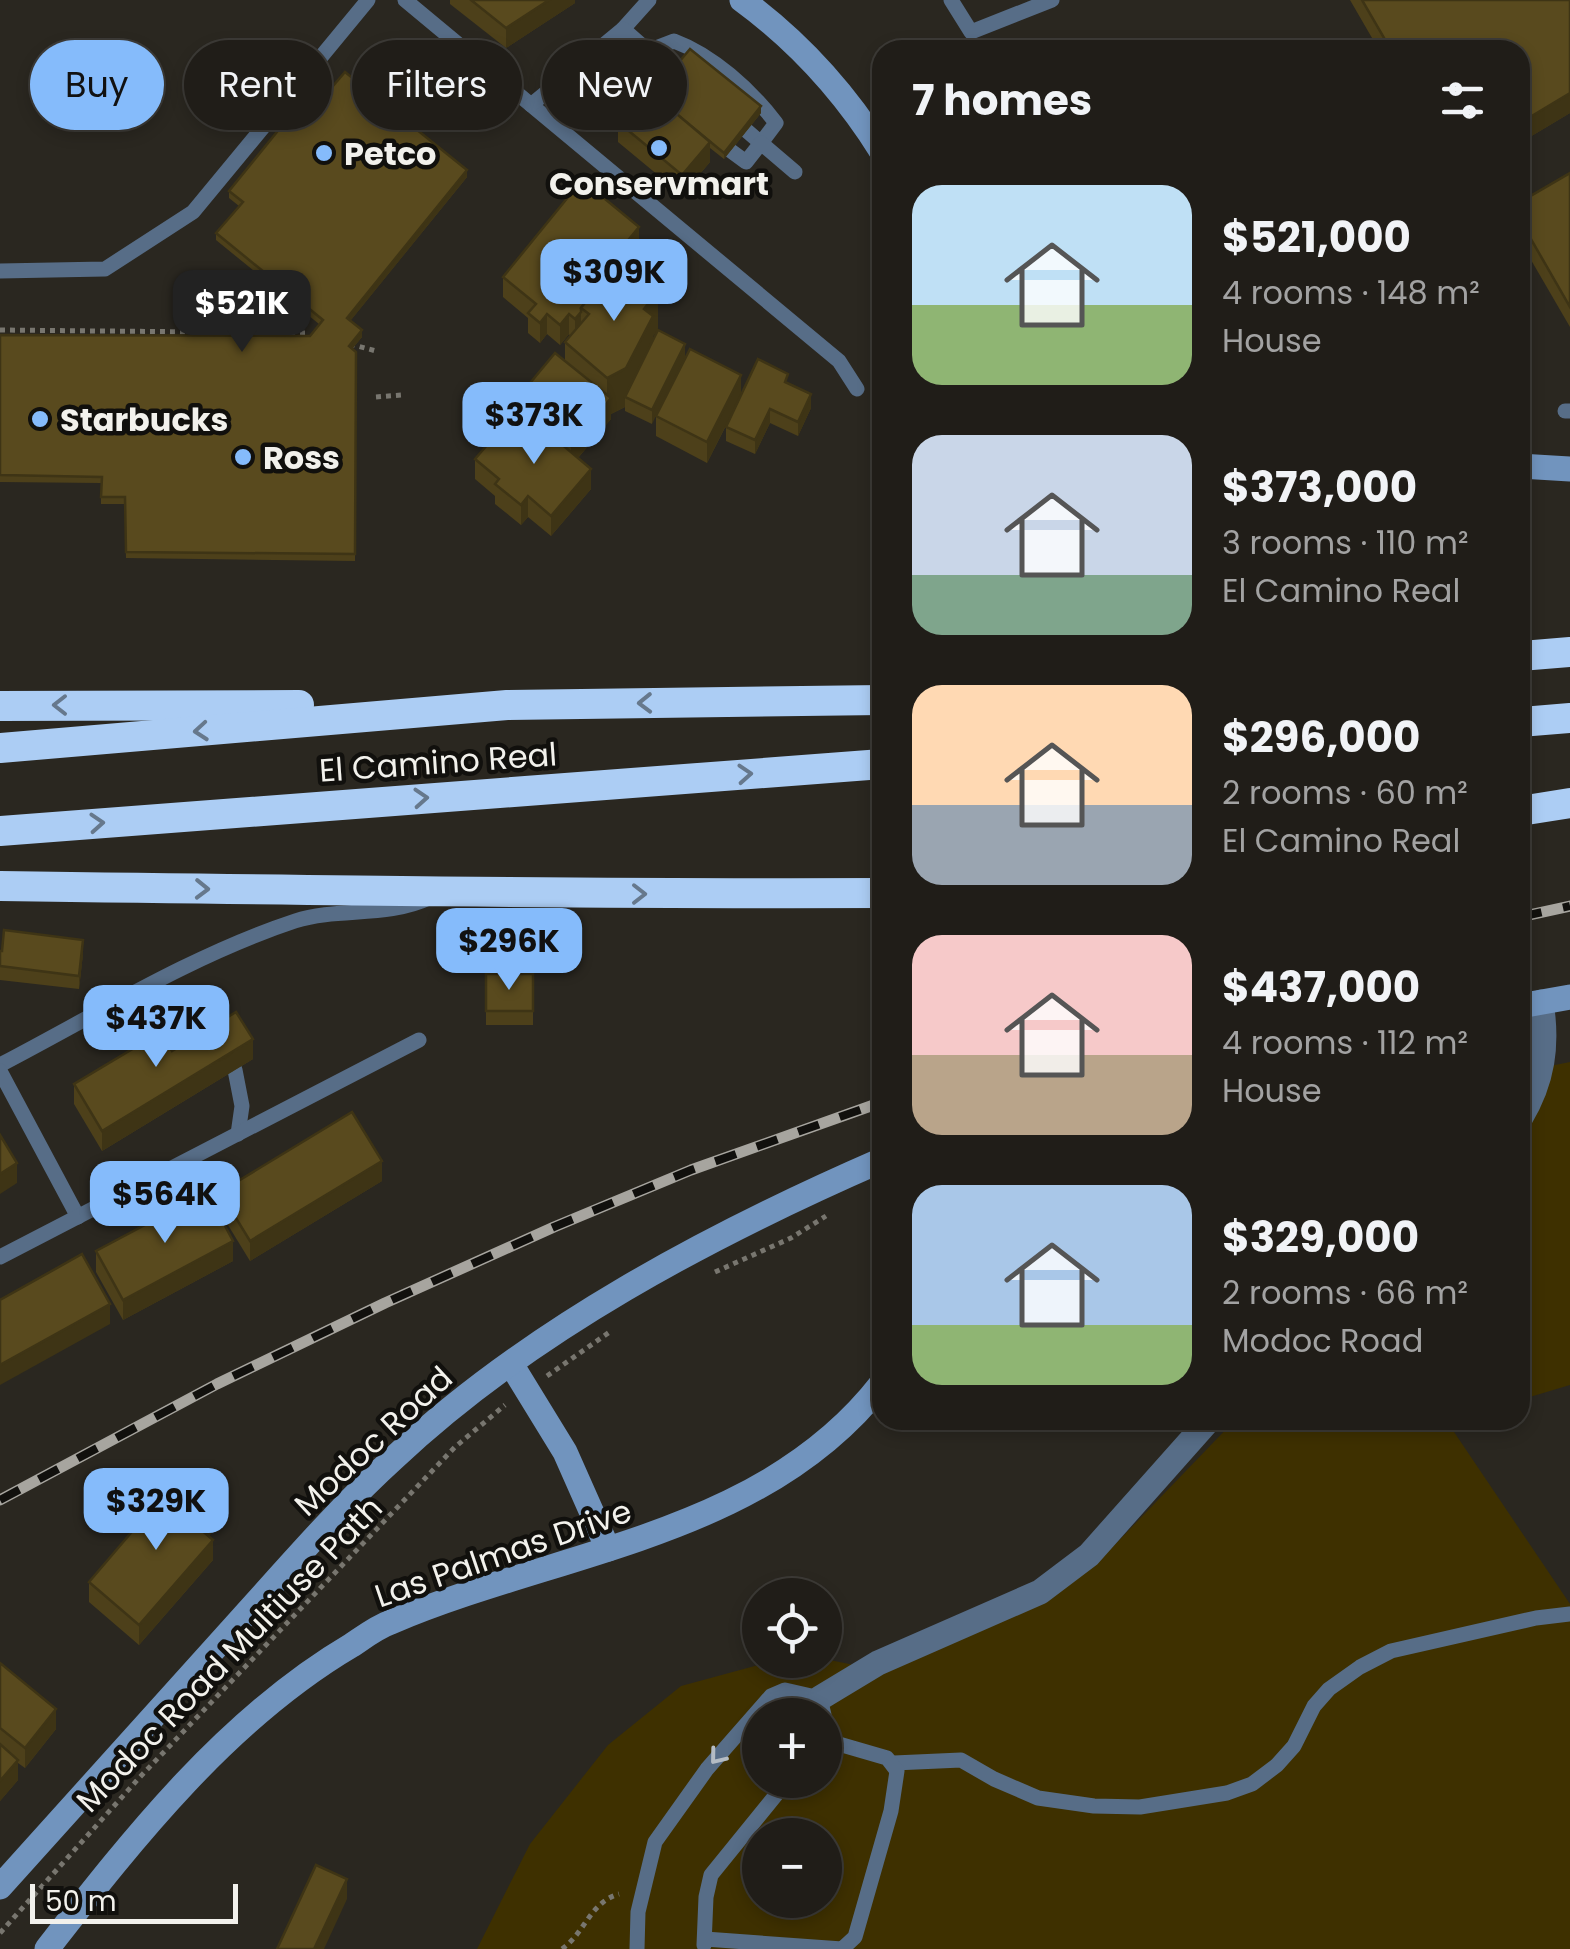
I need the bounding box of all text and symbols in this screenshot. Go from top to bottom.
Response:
chip: Buy [30,40,164,130]
chip: Rent [184,40,332,130]
chip: Filters [352,40,522,130]
chip: New [542,40,687,130]
text: 7 homes [912,71,1092,130]
icon: filters [1435,73,1490,128]
place label: Petco [344,131,436,176]
marker: Conservmart [648,137,670,159]
marker: Petco [313,142,335,164]
place label: Conservmart [549,161,769,206]
text: $521,000 [1222,208,1411,267]
icon: home [992,225,1112,345]
pin: $309K [544,239,684,324]
text: $309K [562,249,666,294]
pin: $521K [172,270,312,355]
text: 4 rooms · 148 m² [1222,270,1480,315]
text: $521K [195,280,289,325]
text: House [1222,318,1322,363]
pin: $373K [464,382,604,467]
text: $373K [484,392,584,437]
place label: Starbucks [60,397,228,442]
marker: Starbucks [29,408,51,430]
place label: Ross [263,435,340,480]
marker: Ross [232,446,254,468]
text: $373,000 [1222,458,1417,517]
icon: home [992,475,1112,595]
text: 3 rooms · 110 m² [1222,520,1468,565]
text: El Camino Real [1222,568,1460,613]
one-way arrow [637,692,652,714]
one-way arrow [51,694,66,716]
text: $296,000 [1222,708,1420,767]
one-way arrow [192,720,208,742]
icon: home [992,725,1112,845]
street label: El Camino Real [318,731,558,793]
one-way arrow [738,764,754,785]
text: 2 rooms · 60 m² [1222,770,1468,815]
one-way arrow [414,787,430,809]
one-way arrow [90,813,106,834]
text: El Camino Real [1222,818,1460,863]
one-way arrow [195,878,211,899]
one-way arrow [632,883,648,905]
pin: $296K [439,908,579,993]
text: $296K [458,918,560,963]
text: $437,000 [1222,958,1420,1017]
icon: home [992,975,1112,1095]
pin: $437K [86,985,226,1070]
text: $437K [105,995,207,1040]
text: 4 rooms · 112 m² [1222,1020,1468,1065]
text: House [1222,1068,1322,1113]
pin: $564K [95,1161,235,1246]
text: $564K [112,1171,218,1216]
text: $329,000 [1222,1208,1419,1267]
icon: home [992,1225,1112,1345]
text: 2 rooms · 66 m² [1222,1270,1468,1315]
text: Modoc Road [1222,1318,1423,1363]
street label: Modoc Road [284,1356,462,1526]
pin: $329K [86,1468,226,1553]
text: $329K [106,1478,206,1523]
street label: Modoc Road Multiuse Path [66,1486,392,1822]
street label: Las Palmas Drive [369,1488,637,1618]
map controls [742,1578,842,1918]
button: locate [742,1578,842,1678]
button: + [742,1698,842,1798]
one-way arrow [711,1746,729,1764]
button: − [742,1818,842,1918]
scale bar [30,1879,238,1924]
text: 50 m [45,1882,116,1921]

